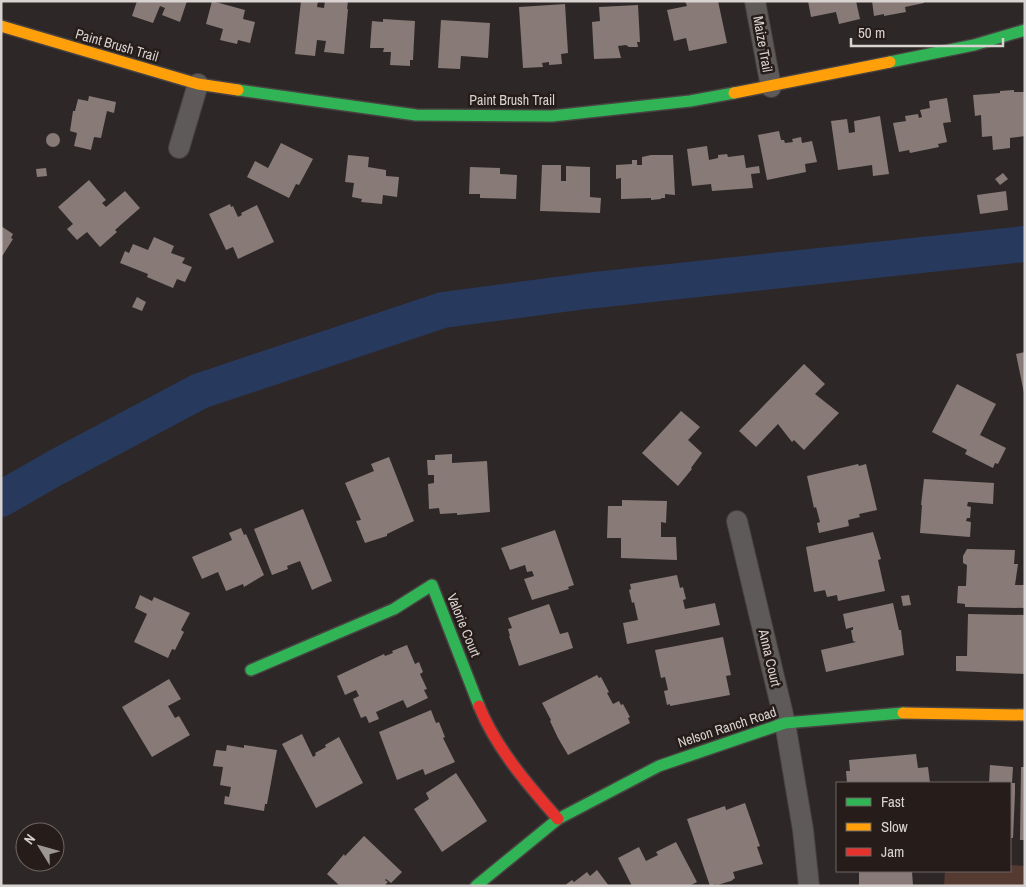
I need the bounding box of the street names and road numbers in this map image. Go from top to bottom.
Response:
street label: Maize Trail [749,14,777,74]
street label: Paint Brush Trail [73,25,161,65]
street label: Paint Brush Trail [469,91,555,109]
street label: Valorie Court [443,591,485,659]
street label: Anna Court [754,627,785,688]
street label: Nelson Ranch Road [675,703,779,751]

